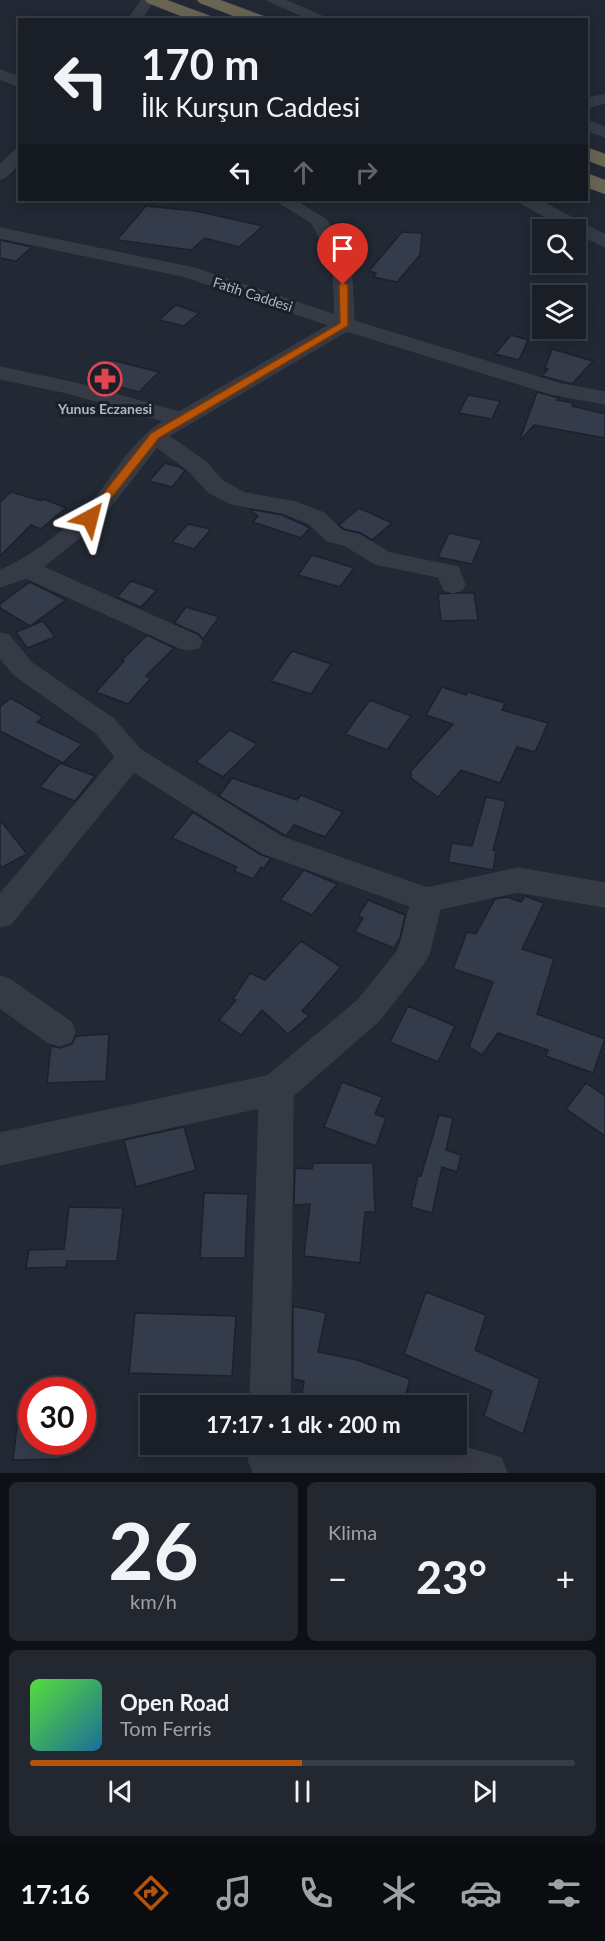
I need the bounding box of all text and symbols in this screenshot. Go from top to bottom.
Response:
text: 170 m [141,39,259,89]
icon: left [42,42,120,120]
text: İlk Kurşun Caddesi [141,90,360,123]
icon: left [224,156,257,189]
icon: ahead [287,156,320,189]
icon: right [350,156,383,189]
map controls [532,219,586,339]
button: search [532,219,586,273]
pin [317,223,368,285]
icon: arrive [326,232,359,265]
street label: Fatih Caddesi [211,273,295,315]
button: layers [532,285,586,339]
pharmacy icon: Yunus Eczanesi [87,361,123,397]
place label: Yunus Eczanesi [57,400,152,417]
position arrow [58,486,122,550]
speed limit sign: 30 [18,1377,96,1455]
text: 17:17 · 1 dk · 200 m [206,1411,401,1438]
text: 26 [108,1503,199,1597]
text: Klima [328,1520,377,1544]
text: 23° [416,1550,487,1604]
text: − [328,1558,347,1598]
text: + [556,1558,575,1598]
text: km/h [130,1589,177,1613]
text: Open Road [120,1689,229,1716]
text: Tom Ferris [120,1716,211,1740]
icon: previous [104,1775,137,1808]
icon: pause [286,1775,319,1808]
icon: next [468,1775,501,1808]
icon: directions [130,1872,172,1914]
icon: music [213,1872,255,1914]
icon: phone [295,1872,337,1914]
icon: climate [378,1872,420,1914]
icon: car [460,1872,502,1914]
icon: filters [543,1872,585,1914]
text: 17:16 [20,1877,90,1910]

